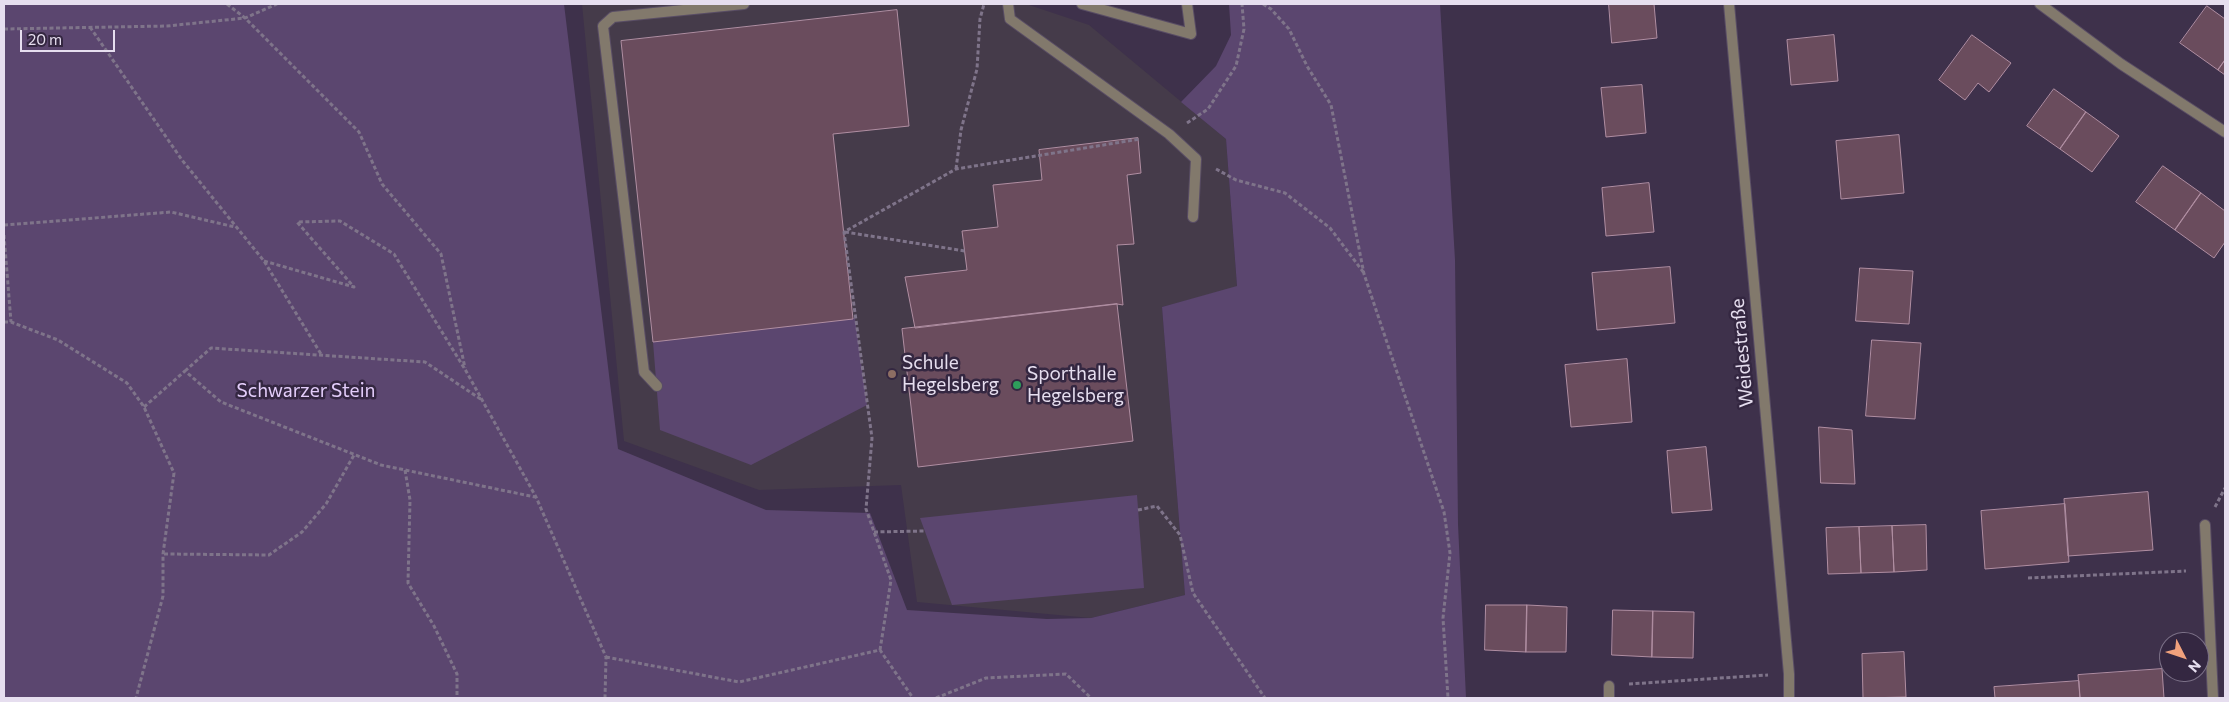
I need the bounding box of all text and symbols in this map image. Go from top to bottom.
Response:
scale bar [22,20,118,52]
text: 20 m [28,30,62,48]
street label: Weidestraße [1726,298,1758,408]
place label: Schule Hegelsberg [902,352,999,396]
place label: Sporthalle Hegelsberg [1027,363,1124,407]
marker: Schule Hegelsberg [886,368,898,380]
marker: Sporthalle Hegelsberg [1011,379,1023,391]
park label: Schwarzer Stein [237,380,375,402]
north arrow [2159,632,2209,682]
text: N [2185,657,2205,676]

